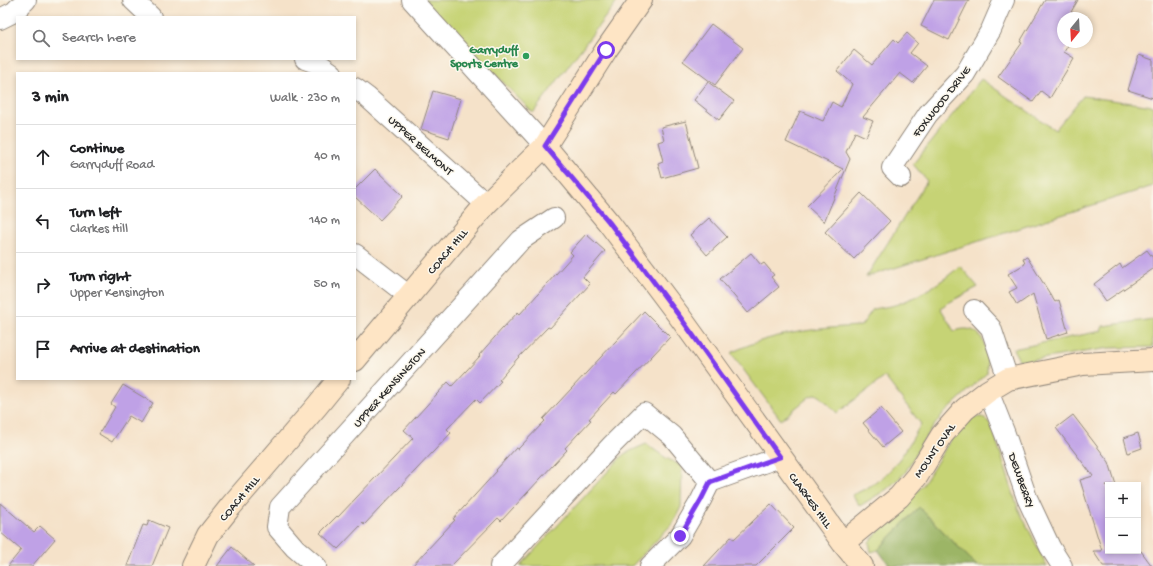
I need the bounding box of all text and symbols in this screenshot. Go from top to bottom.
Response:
north arrow [1057,12,1093,48]
search box [16,16,356,60]
icon: search [30,27,52,49]
text: Search here [62,29,136,47]
route start [597,41,615,59]
place label: Garryduff Sports Centre [450,44,519,72]
marker: Garryduff Sports Centre [521,51,531,61]
street label: FOXWOOD DRIVE [910,64,975,141]
text: 3 min [32,88,69,108]
text: Walk · 230 m [270,91,340,106]
street label: UPPER BELMONT [384,114,456,180]
text: Continue [70,140,124,158]
icon: ahead [32,146,54,168]
text: 40 m [314,149,340,164]
text: Garryduff Road [70,158,154,173]
text: Turn left [70,204,121,222]
icon: left [32,210,54,232]
text: 140 m [309,213,340,228]
text: Clarkes Hill [70,222,128,237]
street label: COACH HILL [425,226,472,278]
text: Turn right [70,268,130,286]
icon: right [32,274,54,296]
text: 50 m [313,277,340,292]
text: Upper Kensington [70,286,164,301]
icon: arrive [32,338,54,360]
text: Arrive at destination [70,340,200,358]
street label: UPPER KENSINGTON [351,346,430,431]
street label: MOUNT OVAL [912,421,960,481]
street label: DEWBERRY [1003,450,1037,510]
street label: CLARKES HILL [785,471,835,532]
street label: COACH HILL [217,473,264,525]
map controls [1105,482,1141,554]
button: + [1105,482,1141,518]
button: − [1105,518,1141,554]
route end [671,527,689,545]

